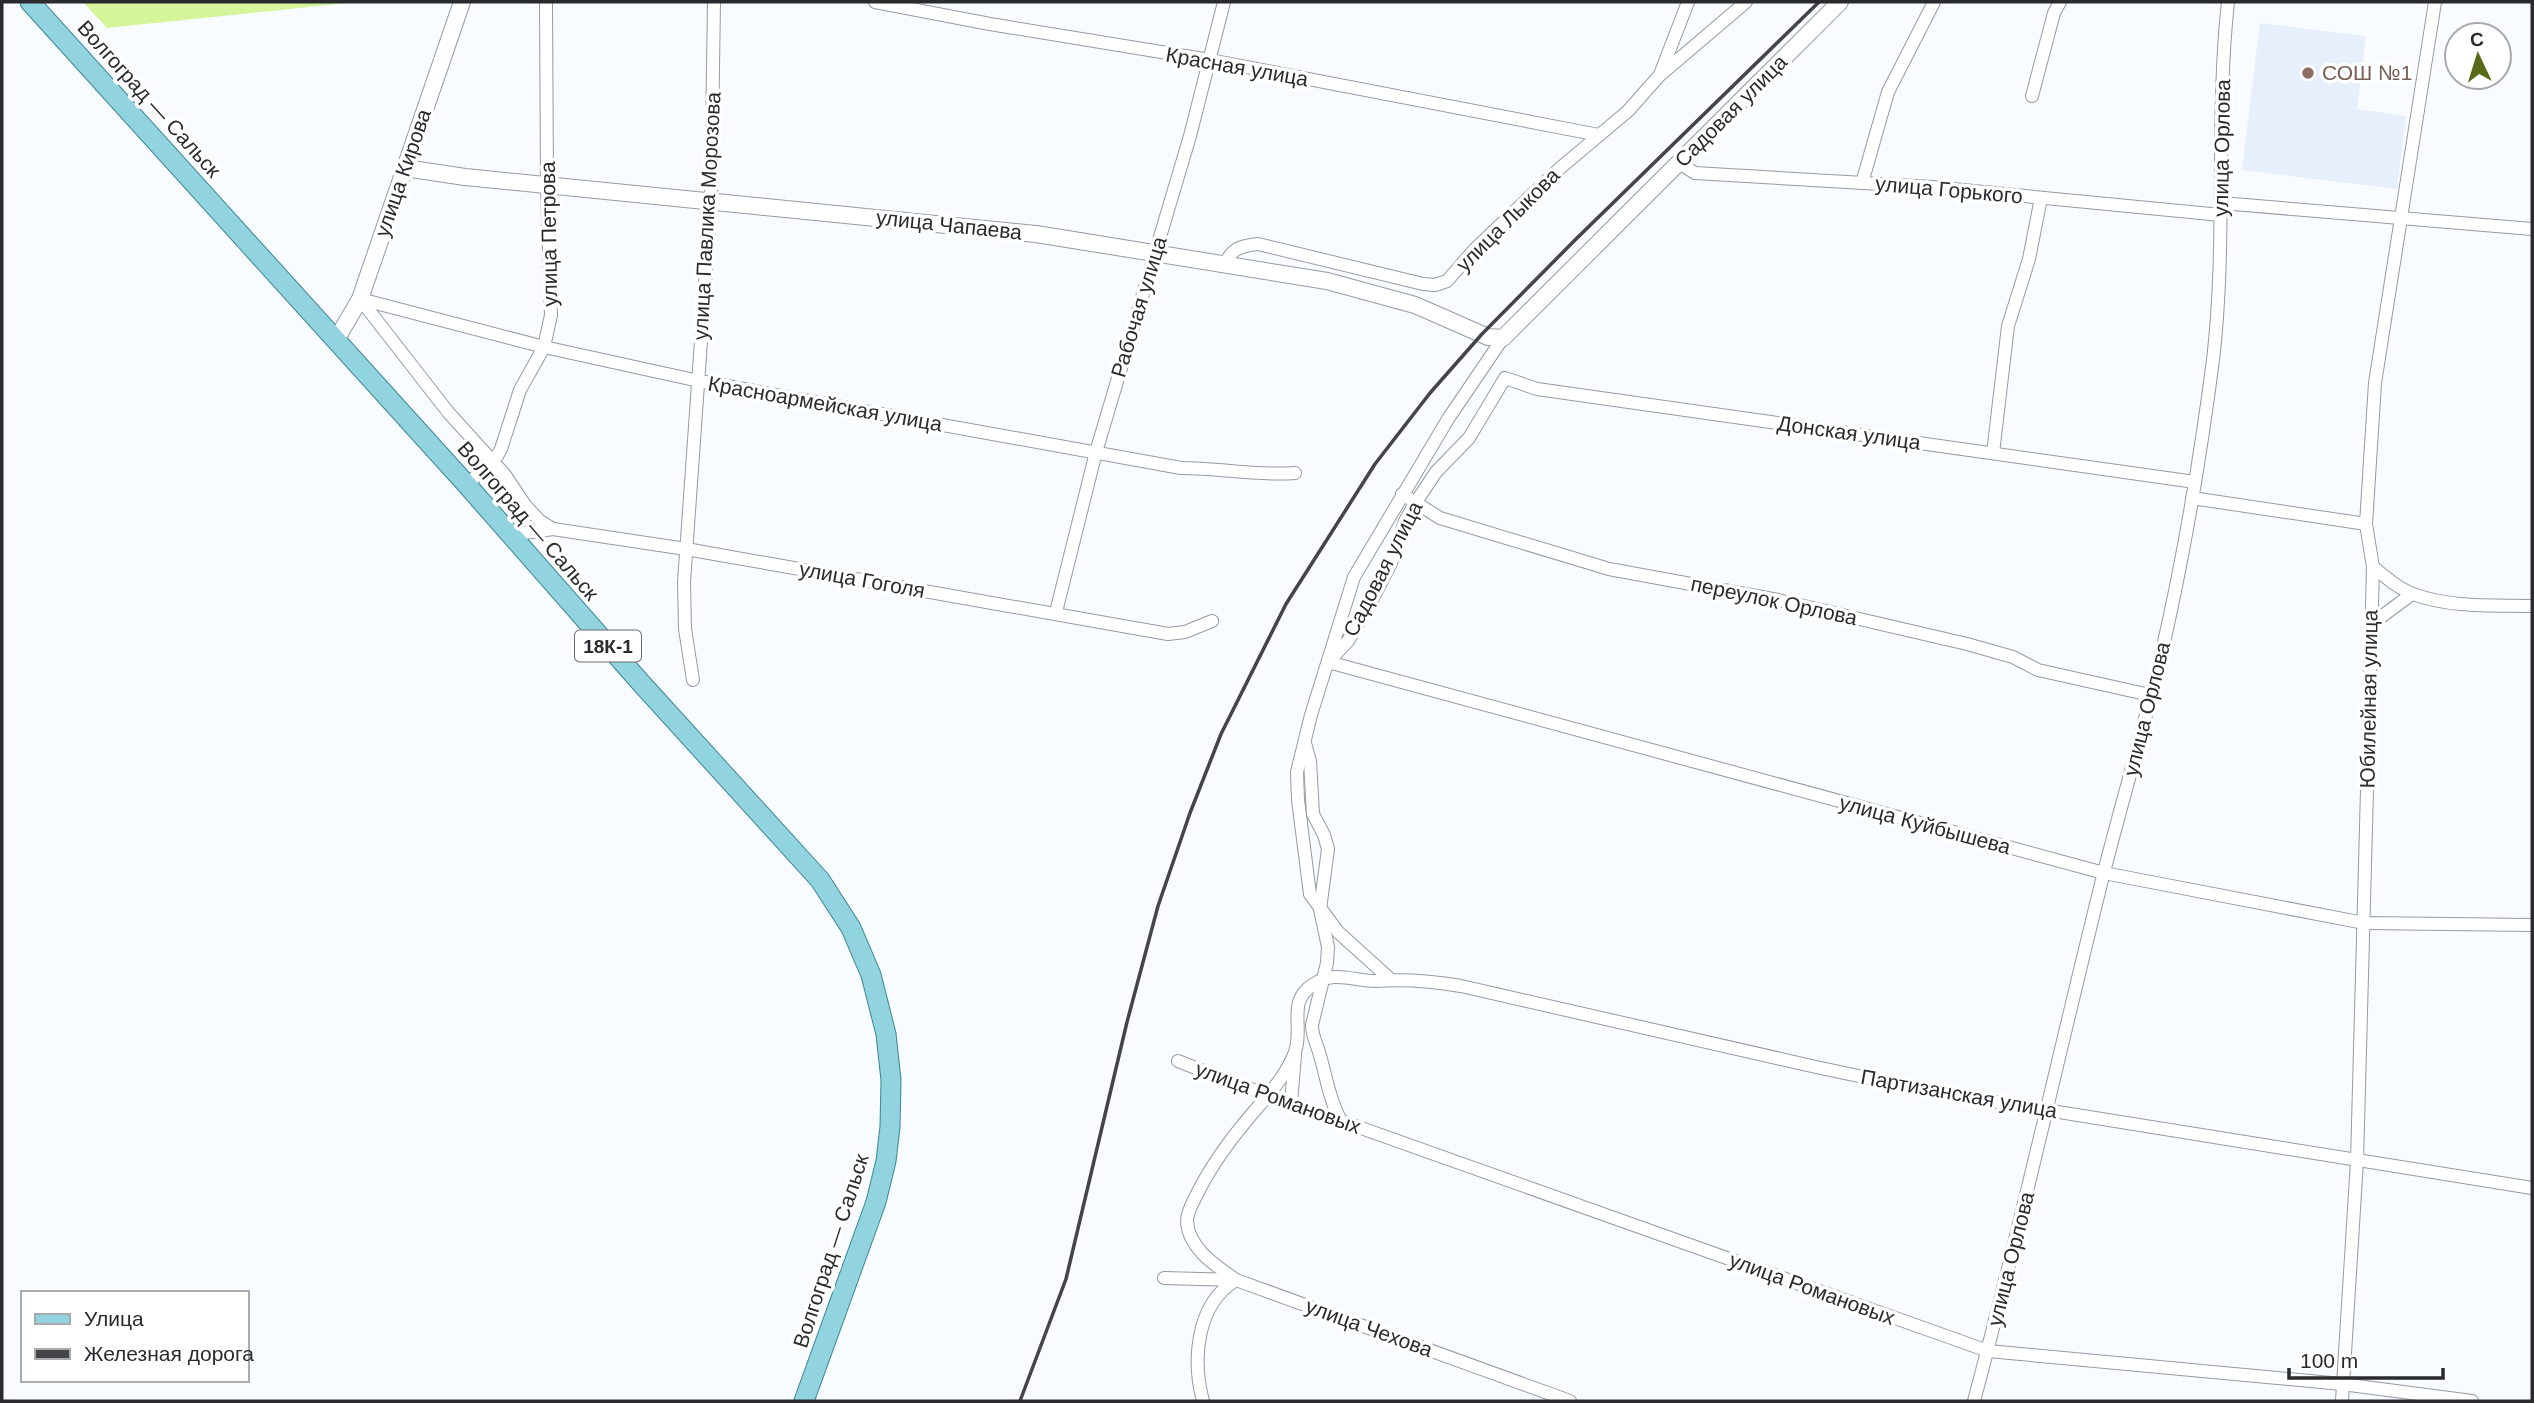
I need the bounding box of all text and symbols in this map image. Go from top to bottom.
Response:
street label: Волгоград — Сальск [73,16,226,182]
north arrow [2443,21,2513,91]
text: С [2469,29,2485,50]
street label: Красная улица [1164,43,1310,90]
street label: Садовая улица [1670,50,1792,171]
place label: СОШ №1 [2322,61,2412,84]
marker: СОШ №1 [2300,65,2316,81]
street label: улица Орлова [2209,79,2234,217]
street label: улица Павлика Морозова [689,91,725,341]
street label: улица Кирова [370,106,435,240]
street label: улица Петрова [536,161,561,307]
street label: улица Лыкова [1451,163,1564,276]
street label: улица Горького [1874,172,2024,207]
street label: улица Чапаева [875,205,1023,244]
street label: Рабочая улица [1106,233,1171,380]
street label: Красноармейская улица [706,372,944,435]
street label: Донская улица [1776,411,1923,454]
street label: Волгоград — Сальск [453,437,604,605]
street label: Садовая улица [1339,497,1427,640]
street label: улица Гоголя [797,557,927,602]
street label: переулок Орлова [1689,572,1860,629]
street label: Юбилейная улица [2355,609,2382,789]
road number: 18К-1 [575,631,641,662]
street label: улица Орлова [2119,639,2174,778]
street label: улица Куйбышева [1837,791,2014,859]
street label: улица Романовых [1192,1057,1365,1138]
street label: Партизанская улица [1859,1065,2059,1122]
street label: Волгоград — Сальск [788,1150,873,1351]
street label: улица Орлова [1983,1189,2038,1328]
street label: улица Романовых [1726,1248,1899,1329]
legend [21,1291,248,1382]
street label: улица Чехова [1303,1294,1436,1361]
text: Улица [84,1307,144,1330]
scale bar [2289,1336,2443,1380]
text: Железная дорога [84,1342,254,1365]
text: 100 m [2300,1349,2358,1372]

